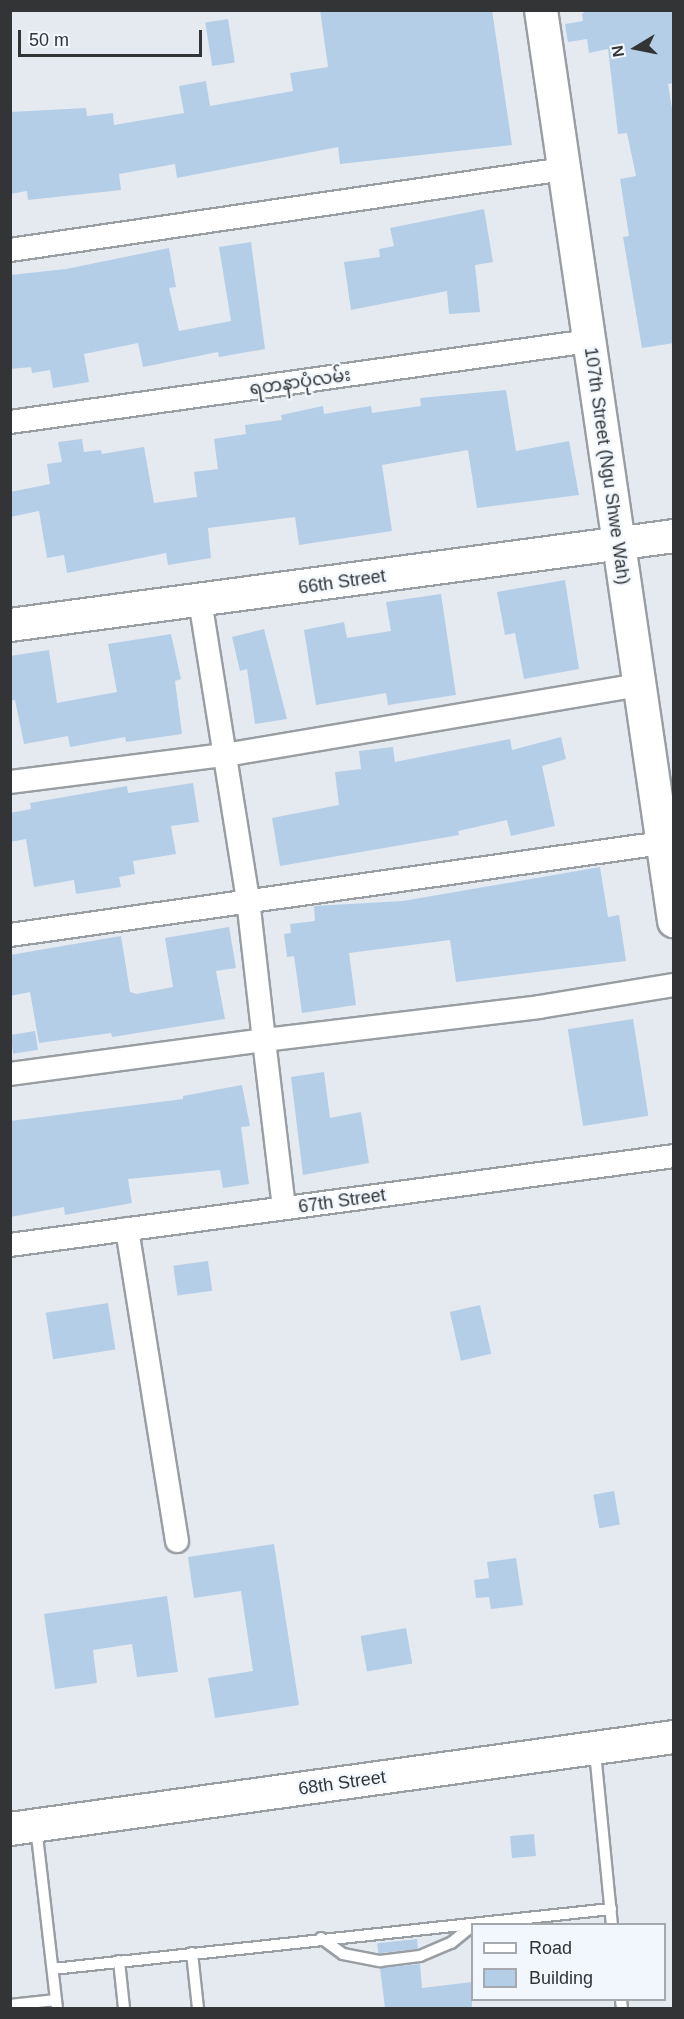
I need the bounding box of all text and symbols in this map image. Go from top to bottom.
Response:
scale bar [21,18,206,56]
north arrow [606,18,666,78]
text: 50 m [29,30,69,50]
text: N [608,44,627,58]
street label: 107th Street (Ngu Shwe Wah) [580,346,634,586]
street label: ရတနာပုံလမ်း [248,364,352,400]
street label: 66th Street [297,565,387,599]
street label: 67th Street [297,1184,387,1218]
street label: 68th Street [297,1766,387,1800]
legend [471,1923,666,2001]
text: Road [529,1938,572,1958]
text: Building [529,1968,593,1988]

